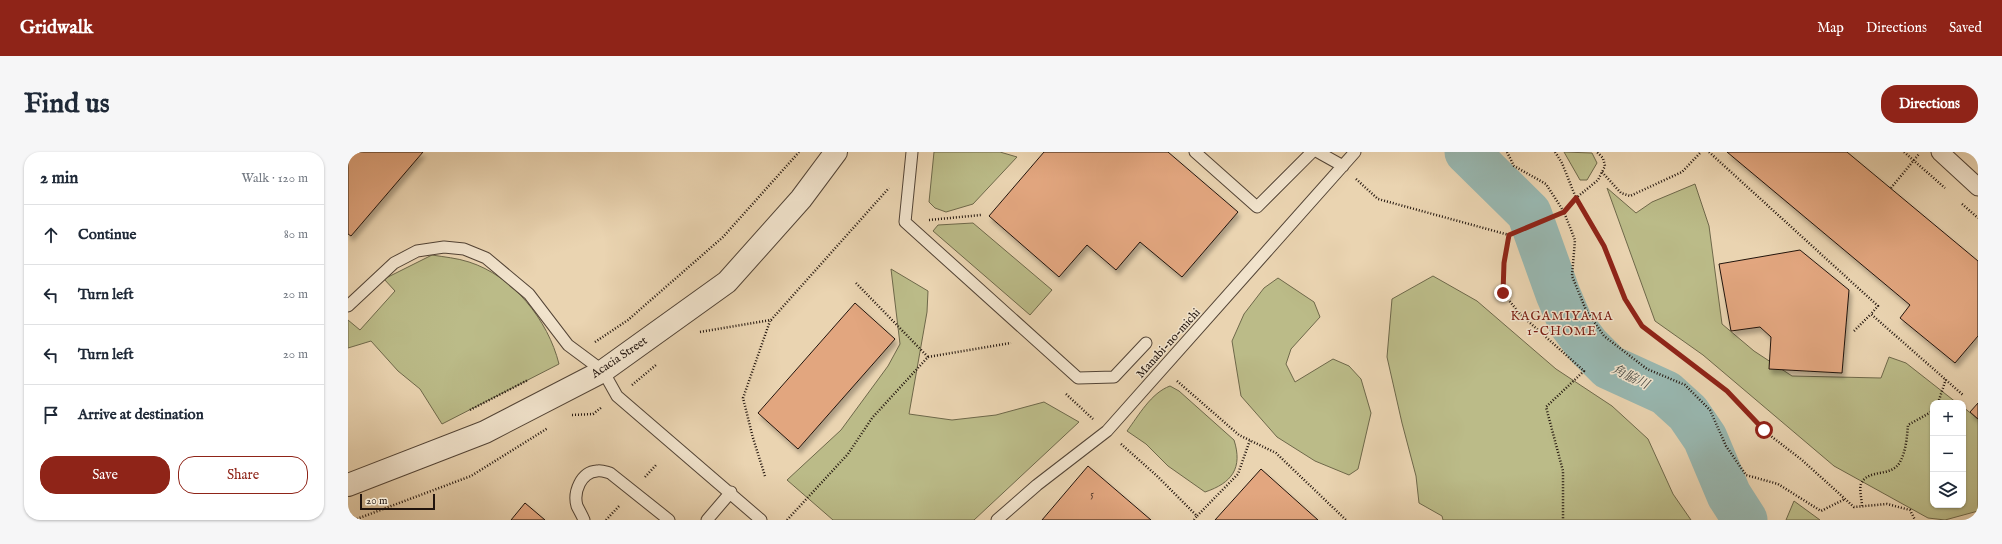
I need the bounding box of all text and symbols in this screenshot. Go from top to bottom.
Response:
text: Gridwalk [20,16,93,40]
text: Map [1817,19,1844,37]
text: Directions [1866,19,1927,37]
text: Saved [1949,19,1982,37]
button: Directions [1881,85,1978,123]
text: Find us [24,87,110,122]
text: 2 min [40,168,78,189]
text: Walk · 120 m [242,170,308,187]
icon: ahead [40,224,62,246]
text: Continue [78,225,136,244]
text: 80 m [284,226,308,243]
icon: left [40,284,62,306]
route end [1494,284,1512,302]
text: Turn left [78,285,134,304]
text: 20 m [283,286,308,303]
street label: Manabi-no-michi [1133,305,1204,381]
district label: KAGAMIYAMA 1-CHOME [1510,308,1614,340]
street label: Acacia Street [588,333,650,382]
icon: left [40,344,62,366]
text: Turn left [78,345,134,364]
text: 20 m [283,346,308,363]
water label: 角脇川 [1609,361,1653,394]
map controls [1930,400,1966,508]
button: + [1930,400,1966,436]
icon: arrive [40,404,62,426]
text: Arrive at destination [78,405,204,424]
route start [1755,421,1773,439]
button: − [1930,436,1966,472]
button: Save [40,456,170,494]
button: Share [178,456,308,494]
button: layers [1930,472,1966,508]
house number: 5 [1090,488,1094,501]
scale bar [360,492,435,511]
text: 20 m [366,494,387,508]

